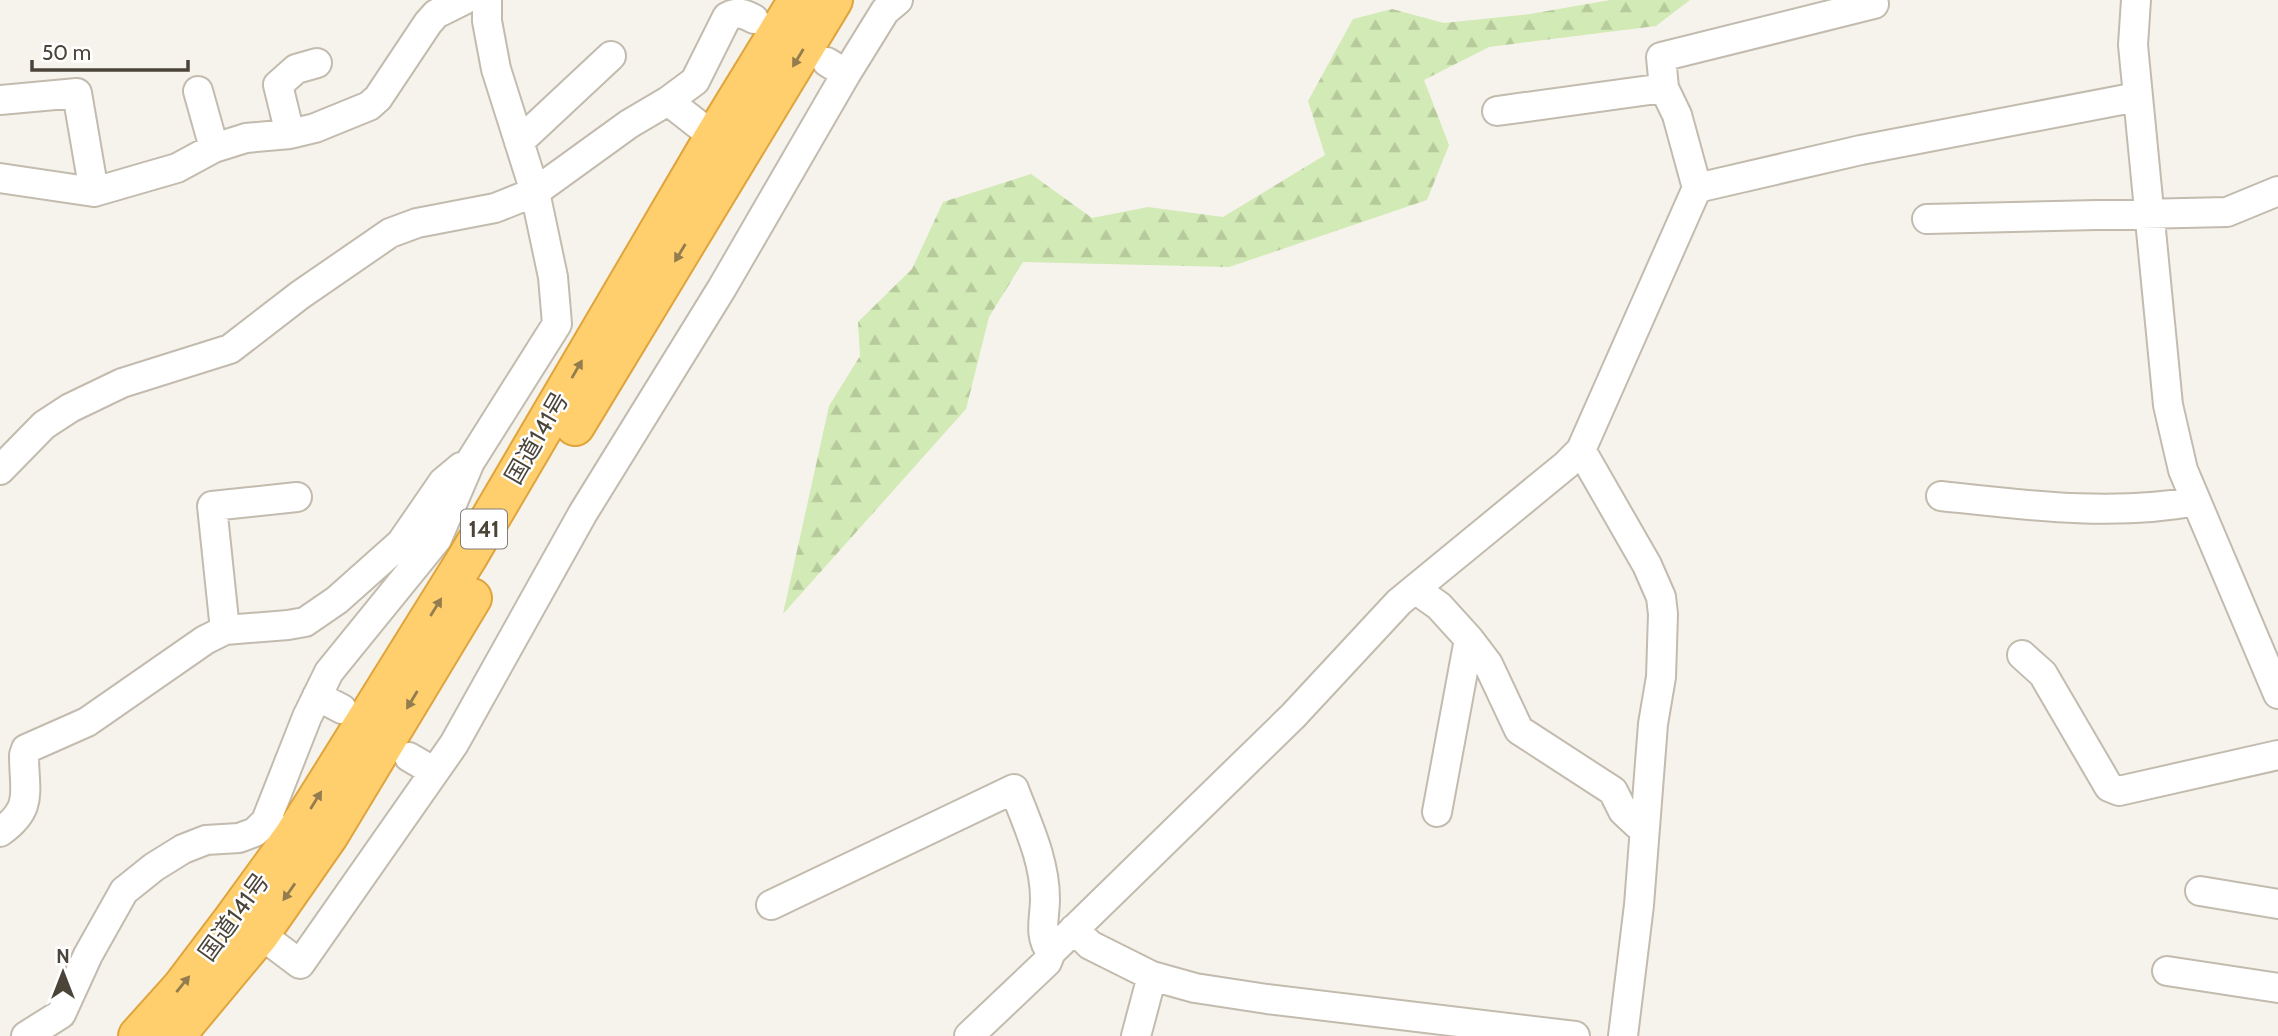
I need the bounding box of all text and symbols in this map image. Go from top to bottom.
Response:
scale bar [32,28,187,72]
text: 50 m [42,40,91,65]
one-way arrow [791,49,804,68]
one-way arrow [673,243,686,263]
one-way arrow [571,359,583,379]
street label: 国道141号 [499,387,575,489]
road number: 141 [461,509,507,548]
one-way arrow [430,597,443,616]
one-way arrow [405,691,418,710]
one-way arrow [310,790,323,810]
street label: 国道141号 [192,867,275,966]
one-way arrow [282,883,296,901]
north arrow [28,938,98,1008]
text: N [56,945,70,968]
one-way arrow [175,976,190,993]

